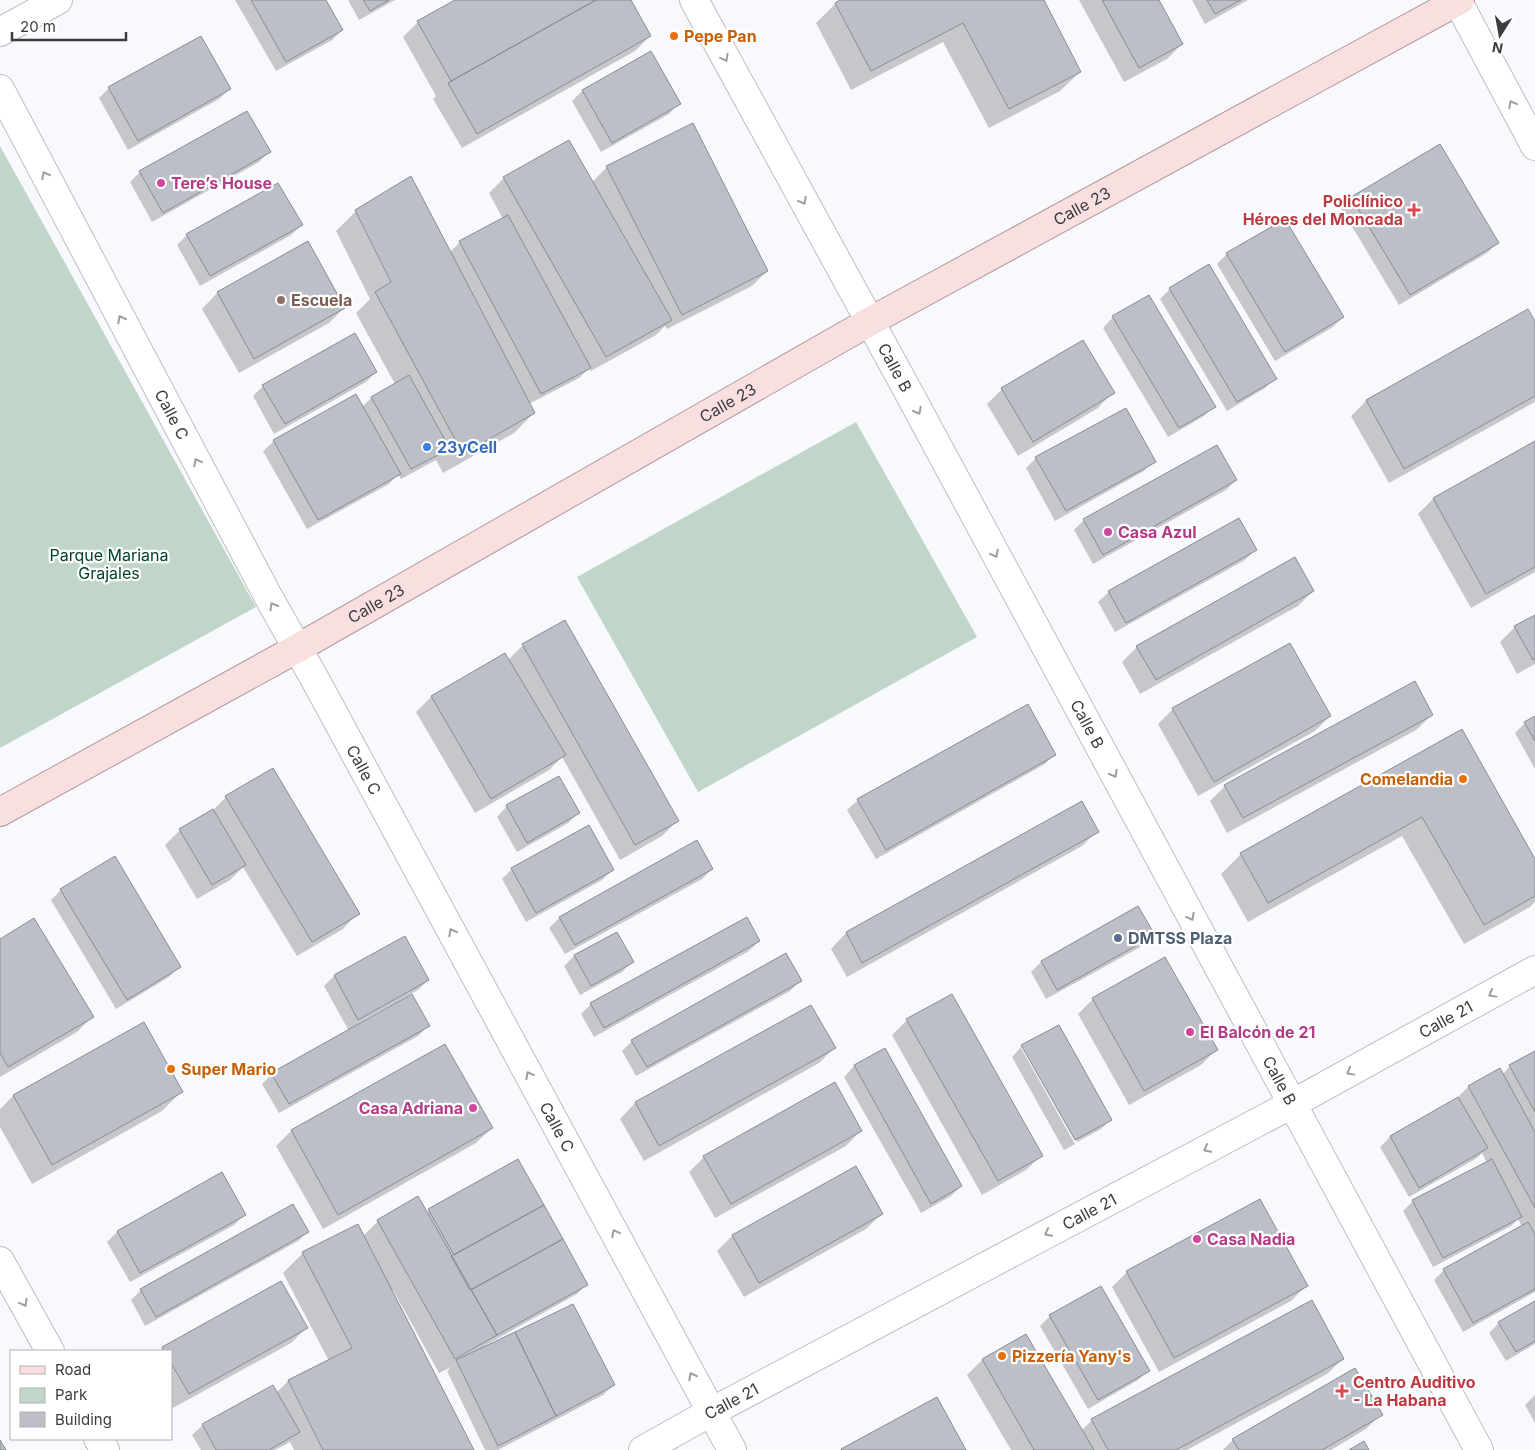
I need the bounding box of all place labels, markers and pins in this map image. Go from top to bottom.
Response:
place label: Pepe Pan [684,26,757,46]
marker: Pepe Pan [668,30,680,42]
place label: Tere’s House [171,173,272,193]
marker: Tere’s House [155,177,167,189]
place label: Policlínico Héroes del Moncada [1243,191,1403,229]
marker: Policlínico Héroes del Moncada [1407,203,1421,217]
place label: Escuela [291,290,352,310]
marker: Escuela [275,294,287,306]
place label: 23yCell [437,437,497,457]
marker: 23yCell [421,441,433,453]
place label: Casa Azul [1118,522,1197,542]
marker: Casa Azul [1102,526,1114,538]
place label: Comelandia [1360,769,1453,789]
marker: Comelandia [1457,773,1469,785]
place label: DMTSS Plaza [1128,928,1232,948]
marker: DMTSS Plaza [1112,932,1124,944]
place label: El Balcón de 21 [1200,1022,1315,1042]
marker: El Balcón de 21 [1184,1026,1196,1038]
place label: Super Mario [181,1059,277,1079]
marker: Super Mario [165,1063,177,1075]
place label: Casa Adriana [359,1098,463,1118]
marker: Casa Adriana [467,1102,479,1114]
place label: Casa Nadia [1207,1229,1295,1249]
marker: Casa Nadia [1191,1233,1203,1245]
place label: Pizzería Yany's [1012,1346,1131,1366]
marker: Pizzería Yany's [996,1350,1008,1362]
place label: Centro Auditivo - La Habana [1353,1372,1476,1410]
marker: Centro Auditivo - La Habana [1335,1384,1349,1398]

